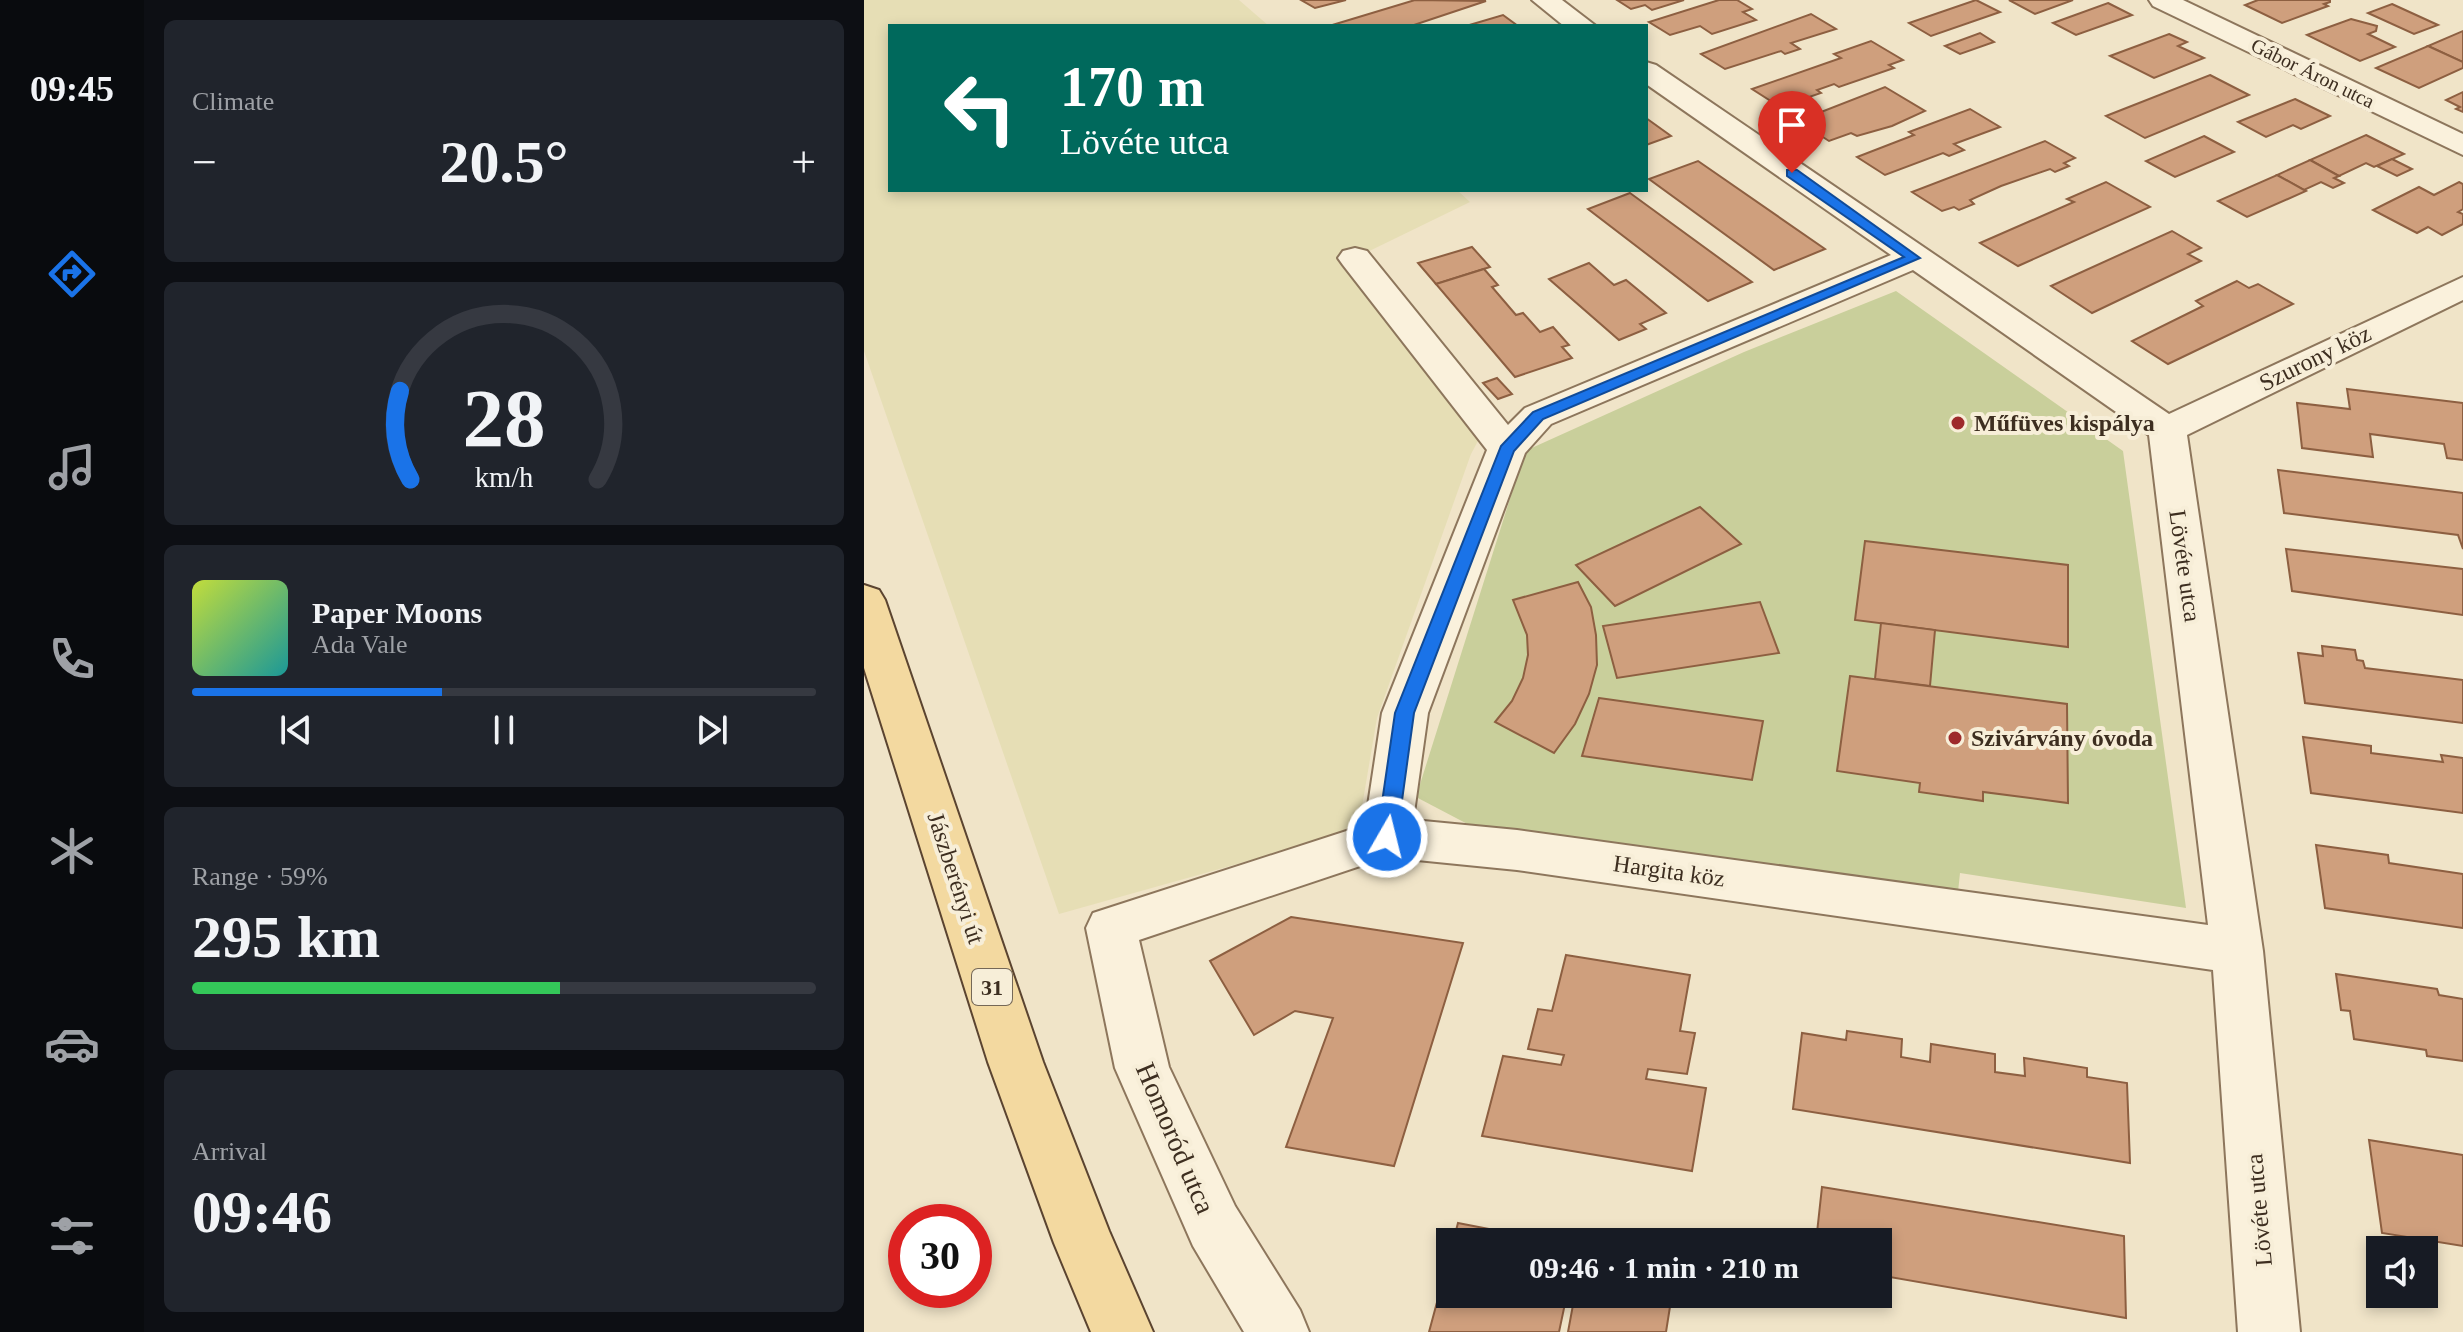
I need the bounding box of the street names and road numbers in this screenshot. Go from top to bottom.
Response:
street label: Gábor Áron utca [2248,34,2378,112]
street label: Szurony köz [2255,320,2375,396]
street label: Lövéte utca [2164,508,2206,624]
street label: Jászberényi út [923,809,990,947]
street label: Hargita köz [1612,850,1726,892]
road number: 31 [972,969,1012,1005]
street label: Homoród utca [1130,1058,1221,1219]
street label: Lövéte utca [2241,1152,2277,1267]

